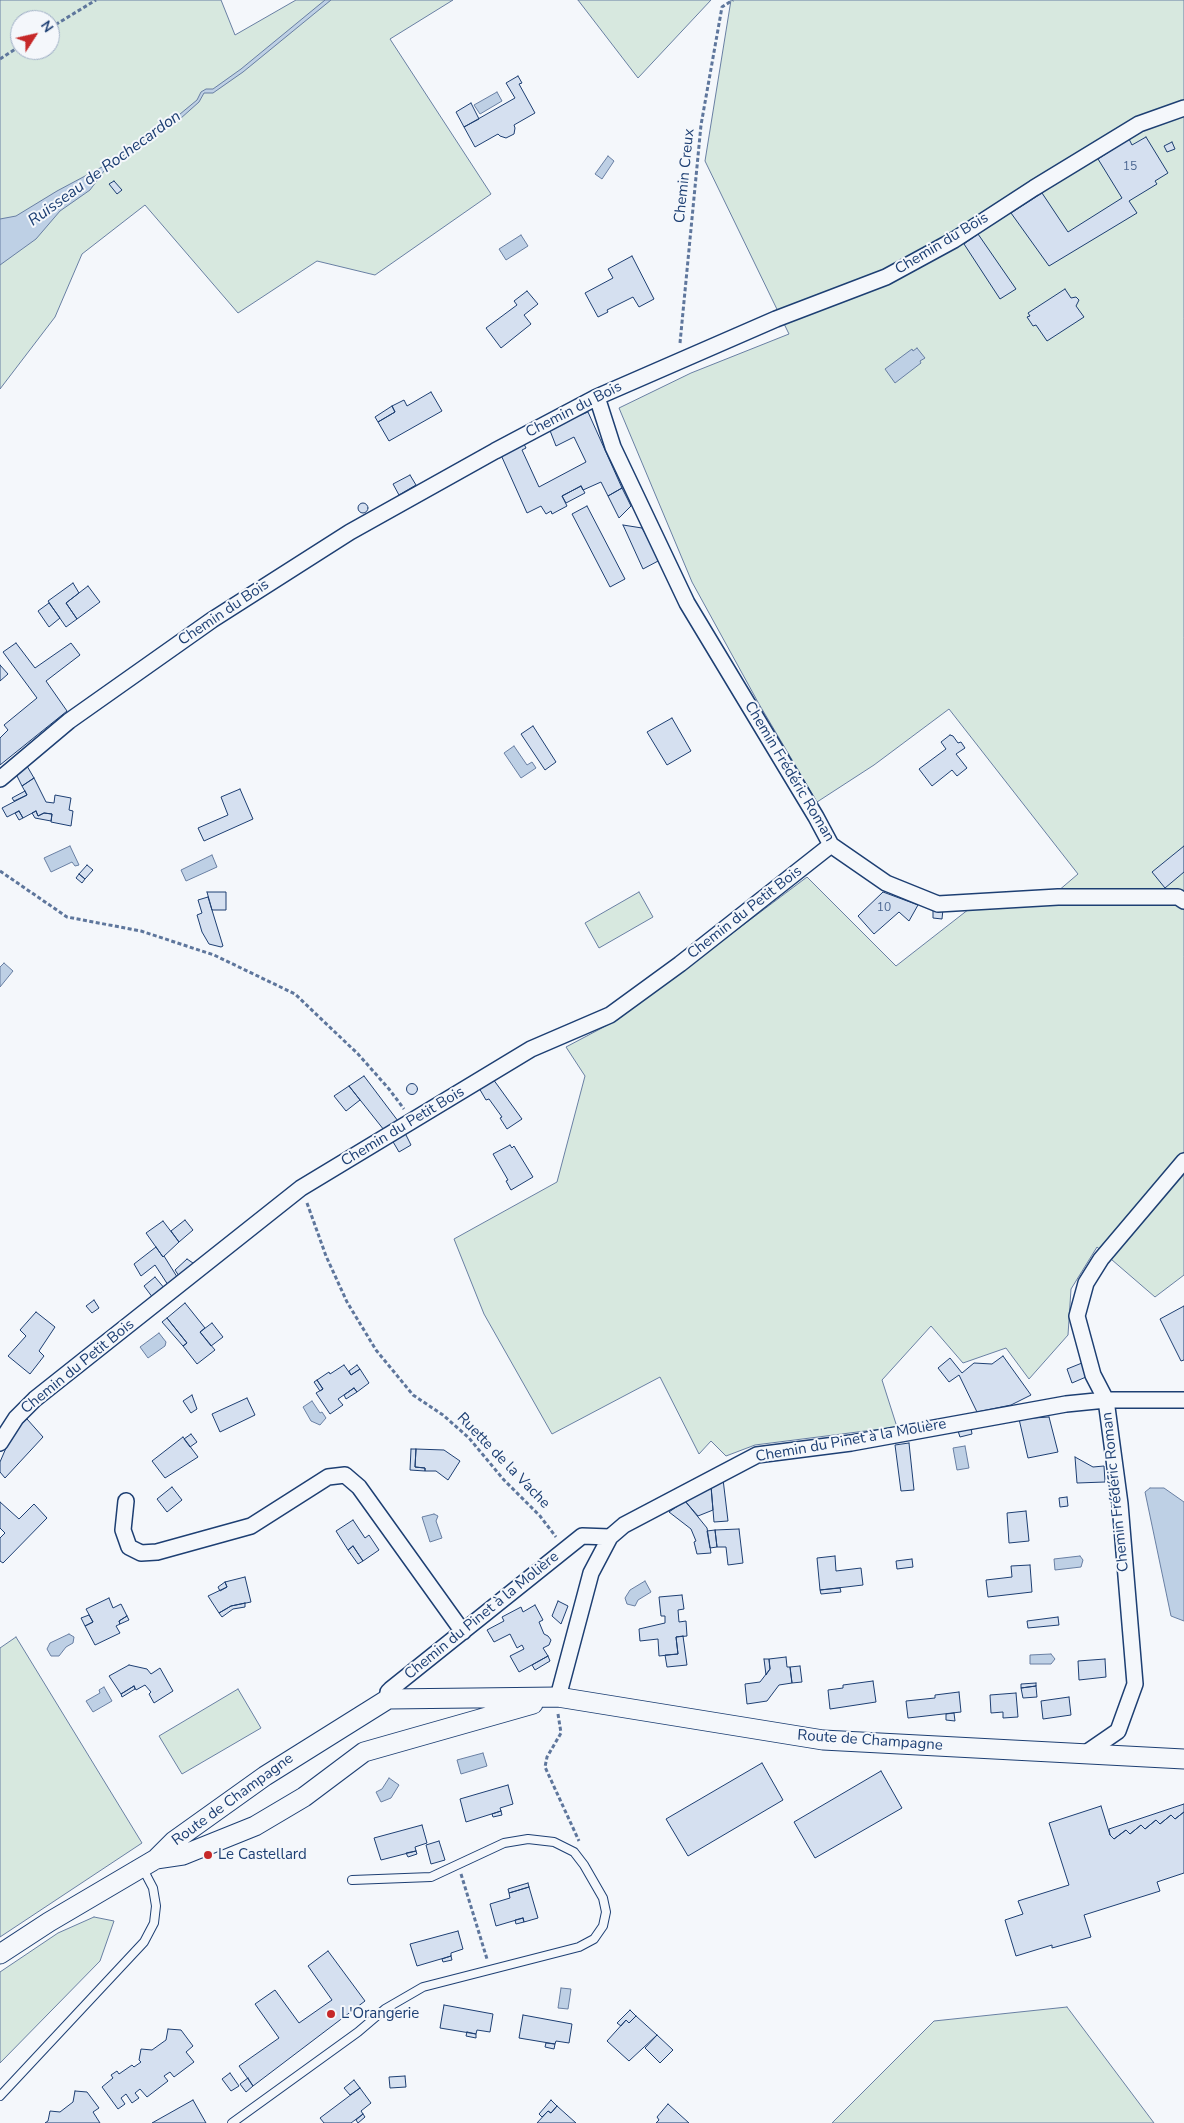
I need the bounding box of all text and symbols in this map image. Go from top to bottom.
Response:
north arrow [10,10,60,60]
text: N [36,17,58,36]
water label: Ruisseau de Rochecardon [25,107,185,231]
street label: Chemin Creux [671,128,699,224]
house number: 15 [1123,160,1137,174]
street label: Chemin du Bois [892,209,992,279]
street label: Chemin du Bois [523,378,625,442]
street label: Chemin du Bois [175,576,273,650]
street label: Chemin Frédéric Roman [740,699,838,845]
street label: Chemin du Petit Bois [684,863,806,963]
house number: 10 [877,901,891,915]
street label: Chemin du Petit Bois [338,1083,468,1171]
street label: Chemin du Petit Bois [18,1316,138,1418]
street label: Ruette de la Vache [453,1409,553,1513]
street label: Chemin Frédéric Roman [1099,1411,1133,1573]
street label: Chemin du Pinet à la Molière [754,1415,948,1467]
street label: Chemin du Pinet à la Molière [401,1548,563,1684]
street label: Route de Champagne [797,1727,943,1755]
street label: Route de Champagne [169,1750,297,1850]
place label: Le Castellard [218,1846,307,1864]
marker: Le Castellard [202,1849,214,1861]
place label: L'Orangerie [341,2005,419,2023]
marker: L'Orangerie [325,2008,337,2020]

